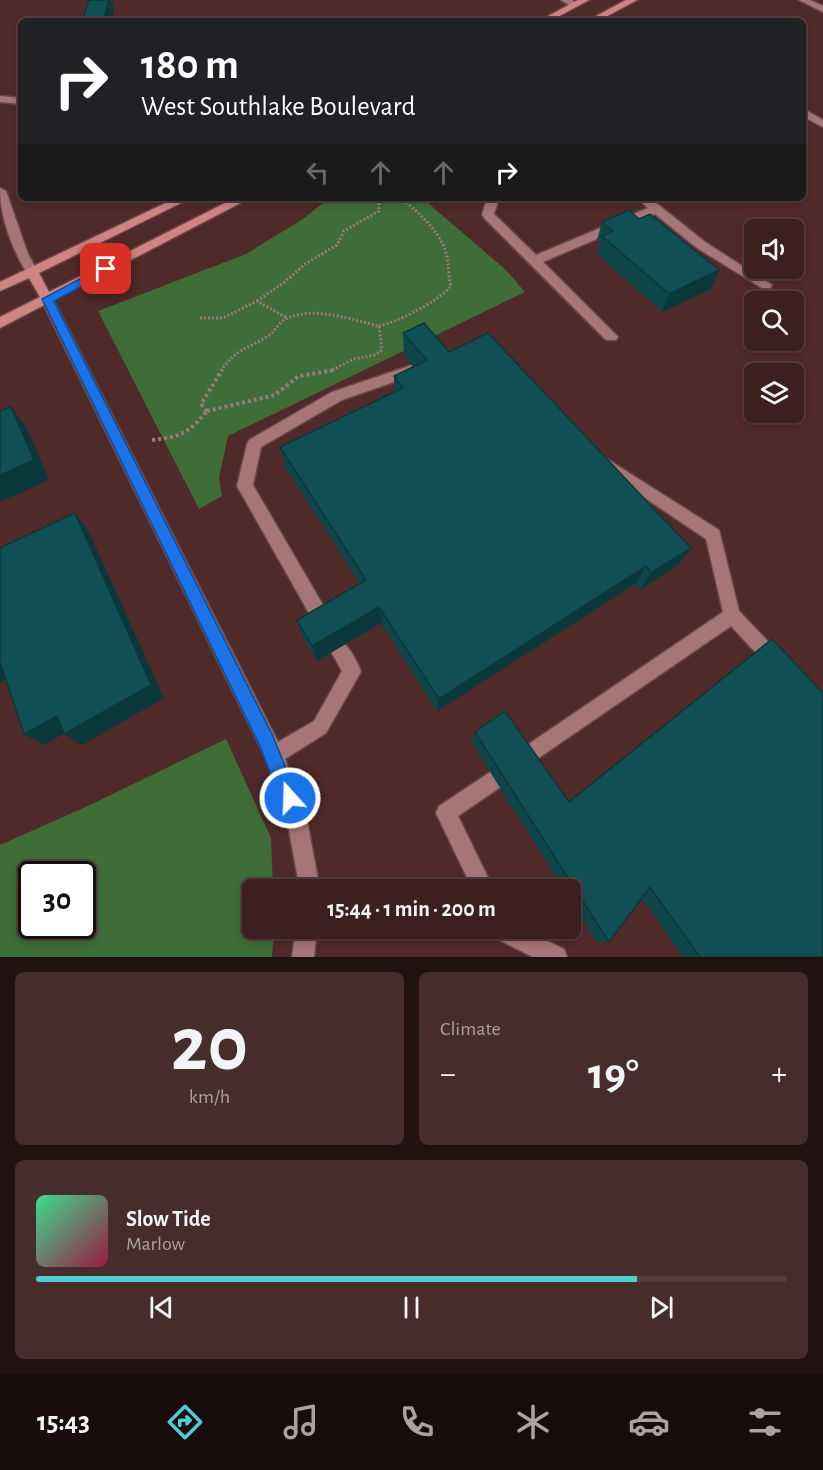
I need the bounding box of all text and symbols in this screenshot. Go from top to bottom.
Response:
icon: right [42,42,120,120]
text: 180 m [141,44,239,86]
text: West Southlake Boulevard [141,93,415,120]
icon: left [301,156,334,189]
icon: ahead [364,156,397,189]
icon: ahead [427,156,460,189]
icon: right [490,156,523,189]
map controls [744,219,804,423]
button: sound [744,219,804,279]
pin [80,243,131,294]
icon: arrive [89,252,122,285]
button: search [744,291,804,351]
button: layers [744,363,804,423]
position arrow [258,766,322,830]
speed limit sign: 30 [18,861,96,939]
text: 15:44 · 1 min · 200 m [327,898,496,920]
text: 20 [171,1007,248,1085]
text: Climate [440,1019,501,1039]
text: 19° [588,1052,639,1097]
text: − [440,1058,456,1091]
text: + [771,1058,787,1091]
text: km/h [189,1087,230,1107]
text: Slow Tide [126,1208,211,1230]
text: Marlow [126,1234,185,1254]
icon: previous [145,1291,178,1324]
icon: pause [395,1291,428,1324]
icon: next [645,1291,678,1324]
icon: directions [164,1401,206,1443]
icon: music [280,1401,322,1443]
icon: phone [396,1401,438,1443]
icon: climate [512,1401,554,1443]
icon: car [628,1401,670,1443]
icon: filters [744,1401,786,1443]
text: 15:43 [37,1408,90,1435]

